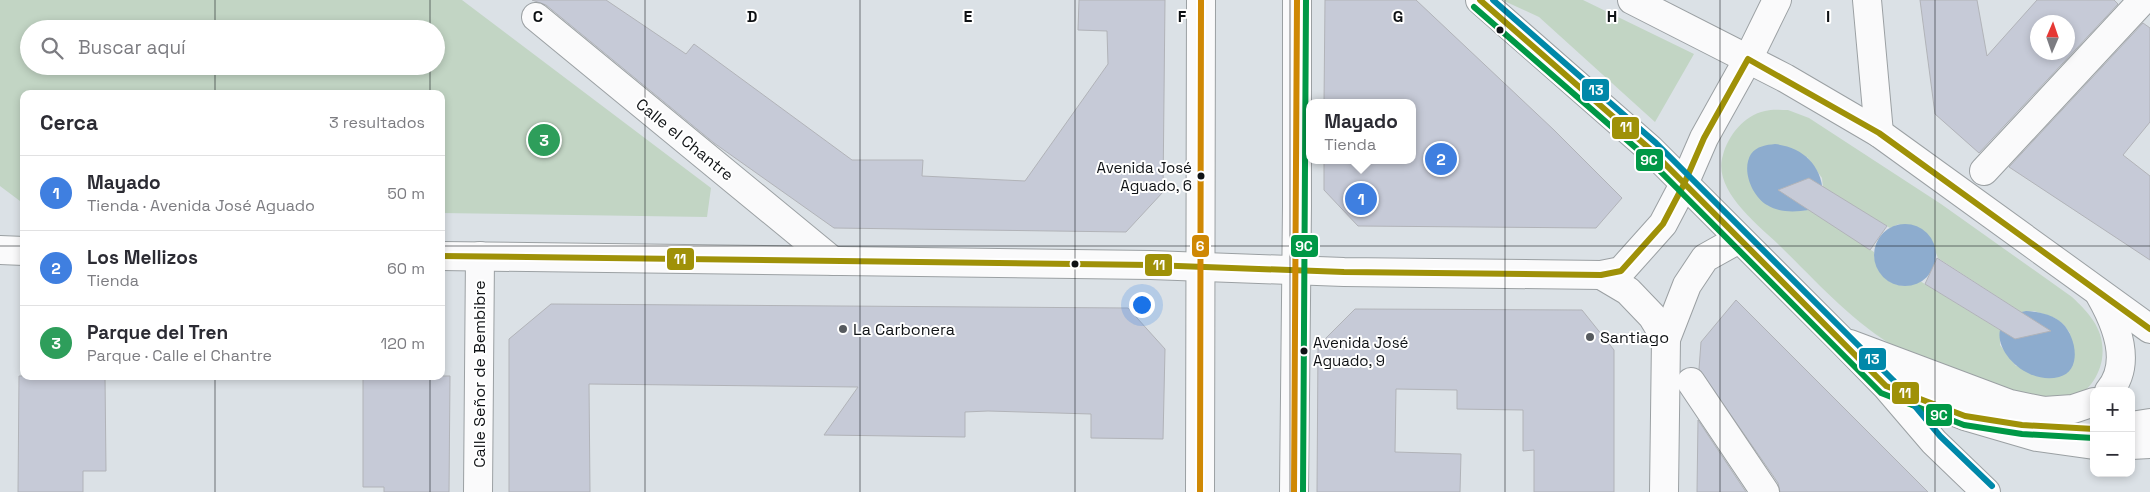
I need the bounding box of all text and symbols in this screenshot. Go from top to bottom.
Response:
text: C [533,6,543,27]
text: D [747,6,757,27]
text: E [964,6,973,27]
text: F [1178,6,1187,27]
text: G [1393,6,1403,27]
text: H [1607,6,1617,27]
text: I [1826,6,1830,27]
north arrow [2030,15,2075,60]
search box [20,20,445,75]
unlabelled marker [1495,25,1505,35]
icon: search [38,34,66,62]
text: Buscar aquí [78,35,186,60]
line badge: 13 [1581,78,1610,102]
text: 13 [1589,81,1603,99]
street label: Calle el Chantre [632,94,738,185]
popup [1306,99,1416,164]
text: Cerca [40,109,98,136]
text: Mayado [1324,109,1398,134]
text: 3 resultados [329,112,425,133]
line badge: 11 [1611,116,1640,140]
text: 11 [1620,118,1632,136]
pin: 3 [528,121,560,159]
text: Tienda [1324,134,1376,155]
pin: 2 [1425,140,1457,178]
line badge: 9C [1635,148,1664,172]
text: 9C [1640,151,1658,169]
place label: Avenida José Aguado, 6 [1097,158,1192,195]
text: Mayado [87,170,161,195]
marker: Avenida José Aguado, 6 [1196,171,1206,181]
pin: 1 [1345,180,1377,218]
text: 1 [52,183,60,204]
text: 50 m [387,183,425,204]
text: Tienda · Avenida José Aguado [87,195,315,216]
line badge: 6 [1191,234,1210,258]
line badge: 9C [1290,234,1319,258]
text: 6 [1196,237,1205,255]
text: 9C [1295,237,1313,255]
text: Los Mellizos [87,245,198,270]
line badge: 11 [666,247,695,271]
text: 11 [674,250,686,268]
line badge: 11 [1144,253,1173,277]
text: 11 [1153,256,1165,274]
text: 2 [51,258,61,279]
text: 60 m [387,258,425,279]
unlabelled marker [1070,259,1080,269]
text: Tienda [87,270,139,291]
street label: Calle Señor de Bembibre [469,280,490,468]
your location [1129,292,1155,318]
place label: La Carbonera [853,319,955,340]
text: Parque del Tren [87,320,228,345]
marker: La Carbonera [837,323,849,335]
place label: Santiago [1600,327,1669,348]
marker: Santiago [1584,331,1596,343]
text: 3 [51,333,61,354]
text: 120 m [381,333,425,354]
place label: Avenida José Aguado, 9 [1313,333,1409,370]
text: Parque · Calle el Chantre [87,345,272,366]
marker: Avenida José Aguado, 9 [1299,346,1309,356]
line badge: 13 [1858,347,1887,371]
text: 13 [1865,350,1879,368]
line badge: 11 [1891,381,1920,405]
text: 11 [1899,384,1911,402]
map controls [2090,387,2135,477]
button: + [2090,387,2135,432]
line badge: 9C [1925,403,1953,427]
text: 9C [1930,406,1948,424]
button: − [2090,432,2135,477]

